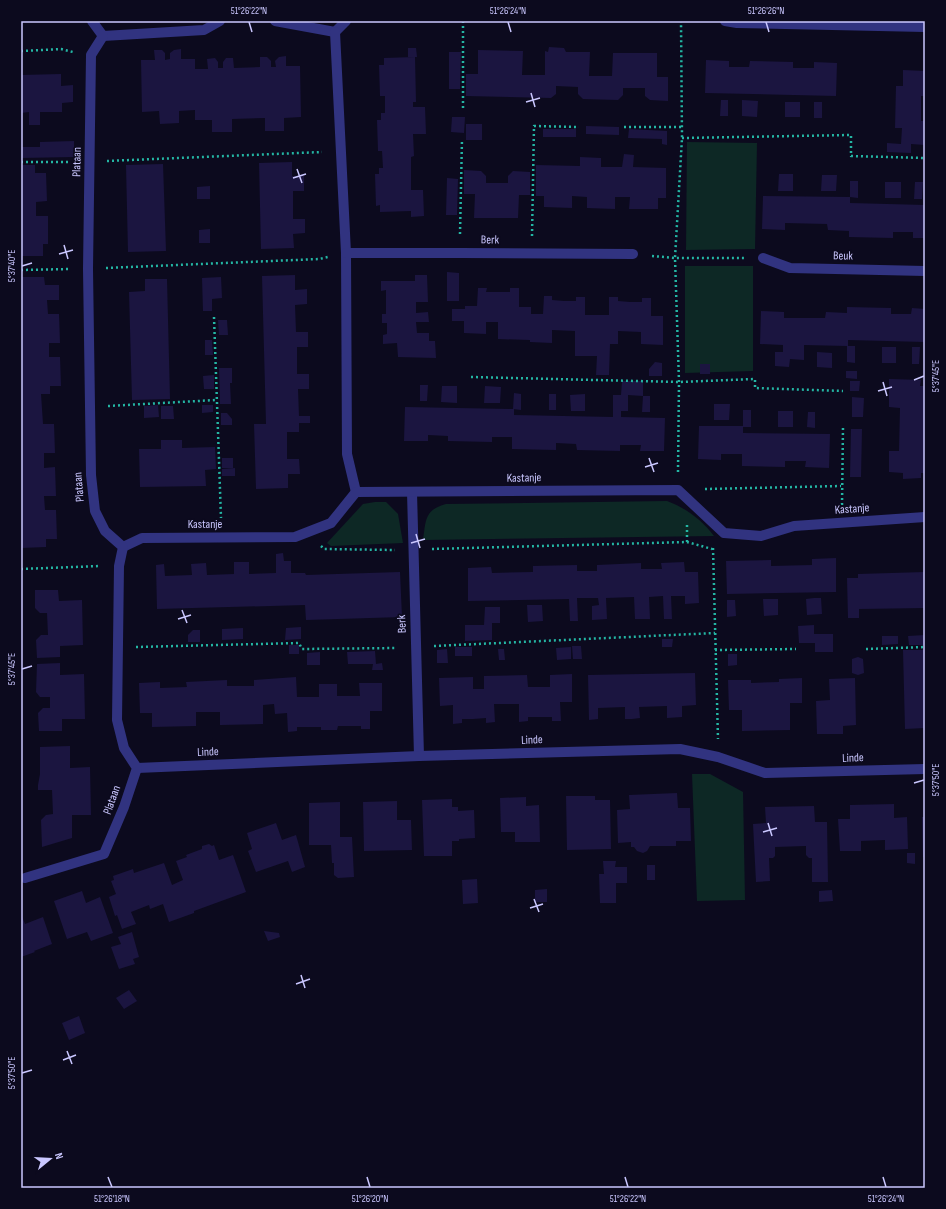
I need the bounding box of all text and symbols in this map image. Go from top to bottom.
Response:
text: 51°26'22"N [231,5,267,17]
text: 51°26'24"N [490,5,526,17]
text: 51°26'26"N [748,5,784,17]
street label: Plataan [69,147,85,177]
street label: Berk [481,232,500,248]
street label: Beuk [833,248,853,264]
text: 5°37'40"E [6,250,18,282]
text: 5°37'45"E [930,360,942,392]
street label: Kastanje [507,470,542,486]
street label: Plataan [70,471,88,503]
street label: Kastanje [834,500,870,518]
street label: Kastanje [188,517,222,532]
street label: Berk [394,614,410,633]
text: 5°37'45"E [6,653,18,685]
street label: Linde [521,732,543,748]
street label: Linde [197,744,219,760]
street label: Linde [842,750,864,766]
text: 5°37'50"E [930,764,942,796]
street label: Plataan [100,783,124,817]
text: 5°37'50"E [6,1057,18,1089]
north arrow [30,1139,70,1179]
text: N [52,1151,66,1161]
text: 51°26'18"N [94,1193,130,1205]
text: 51°26'20"N [352,1193,388,1205]
text: 51°26'22"N [610,1193,646,1205]
text: 51°26'24"N [868,1193,904,1205]

